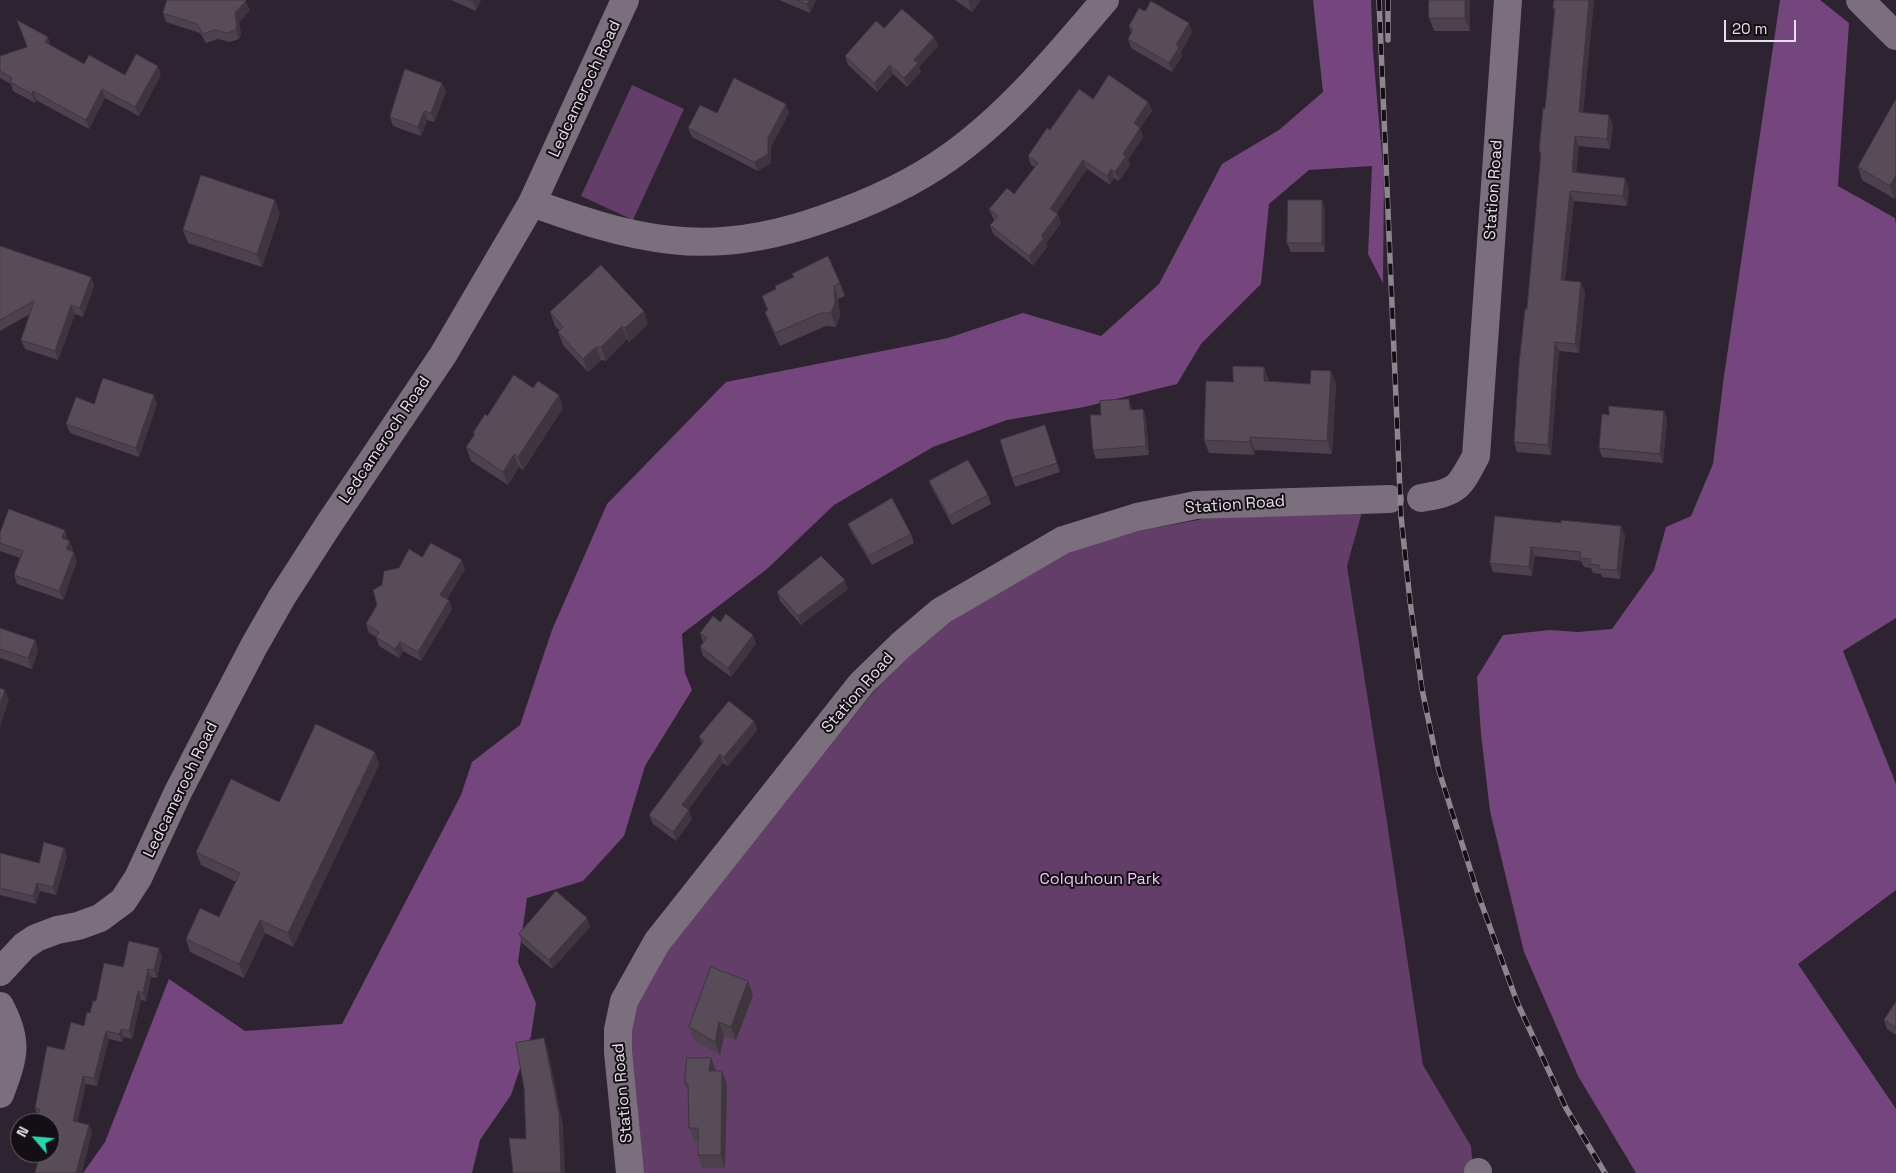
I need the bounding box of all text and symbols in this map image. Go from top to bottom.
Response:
scale bar [1726,10,1798,42]
street label: Ledcameroch Road [545,17,625,161]
text: 20 m [1732,19,1767,38]
street label: Station Road [1481,139,1507,241]
street label: Ledcameroch Road [335,373,435,507]
street label: Station Road [1184,492,1286,518]
street label: Station Road [818,649,898,737]
street label: Ledcameroch Road [140,719,222,861]
park label: Colquhoun Park [1040,870,1160,890]
street label: Station Road [609,1042,637,1144]
north arrow [10,1113,60,1163]
text: N [12,1123,33,1140]

